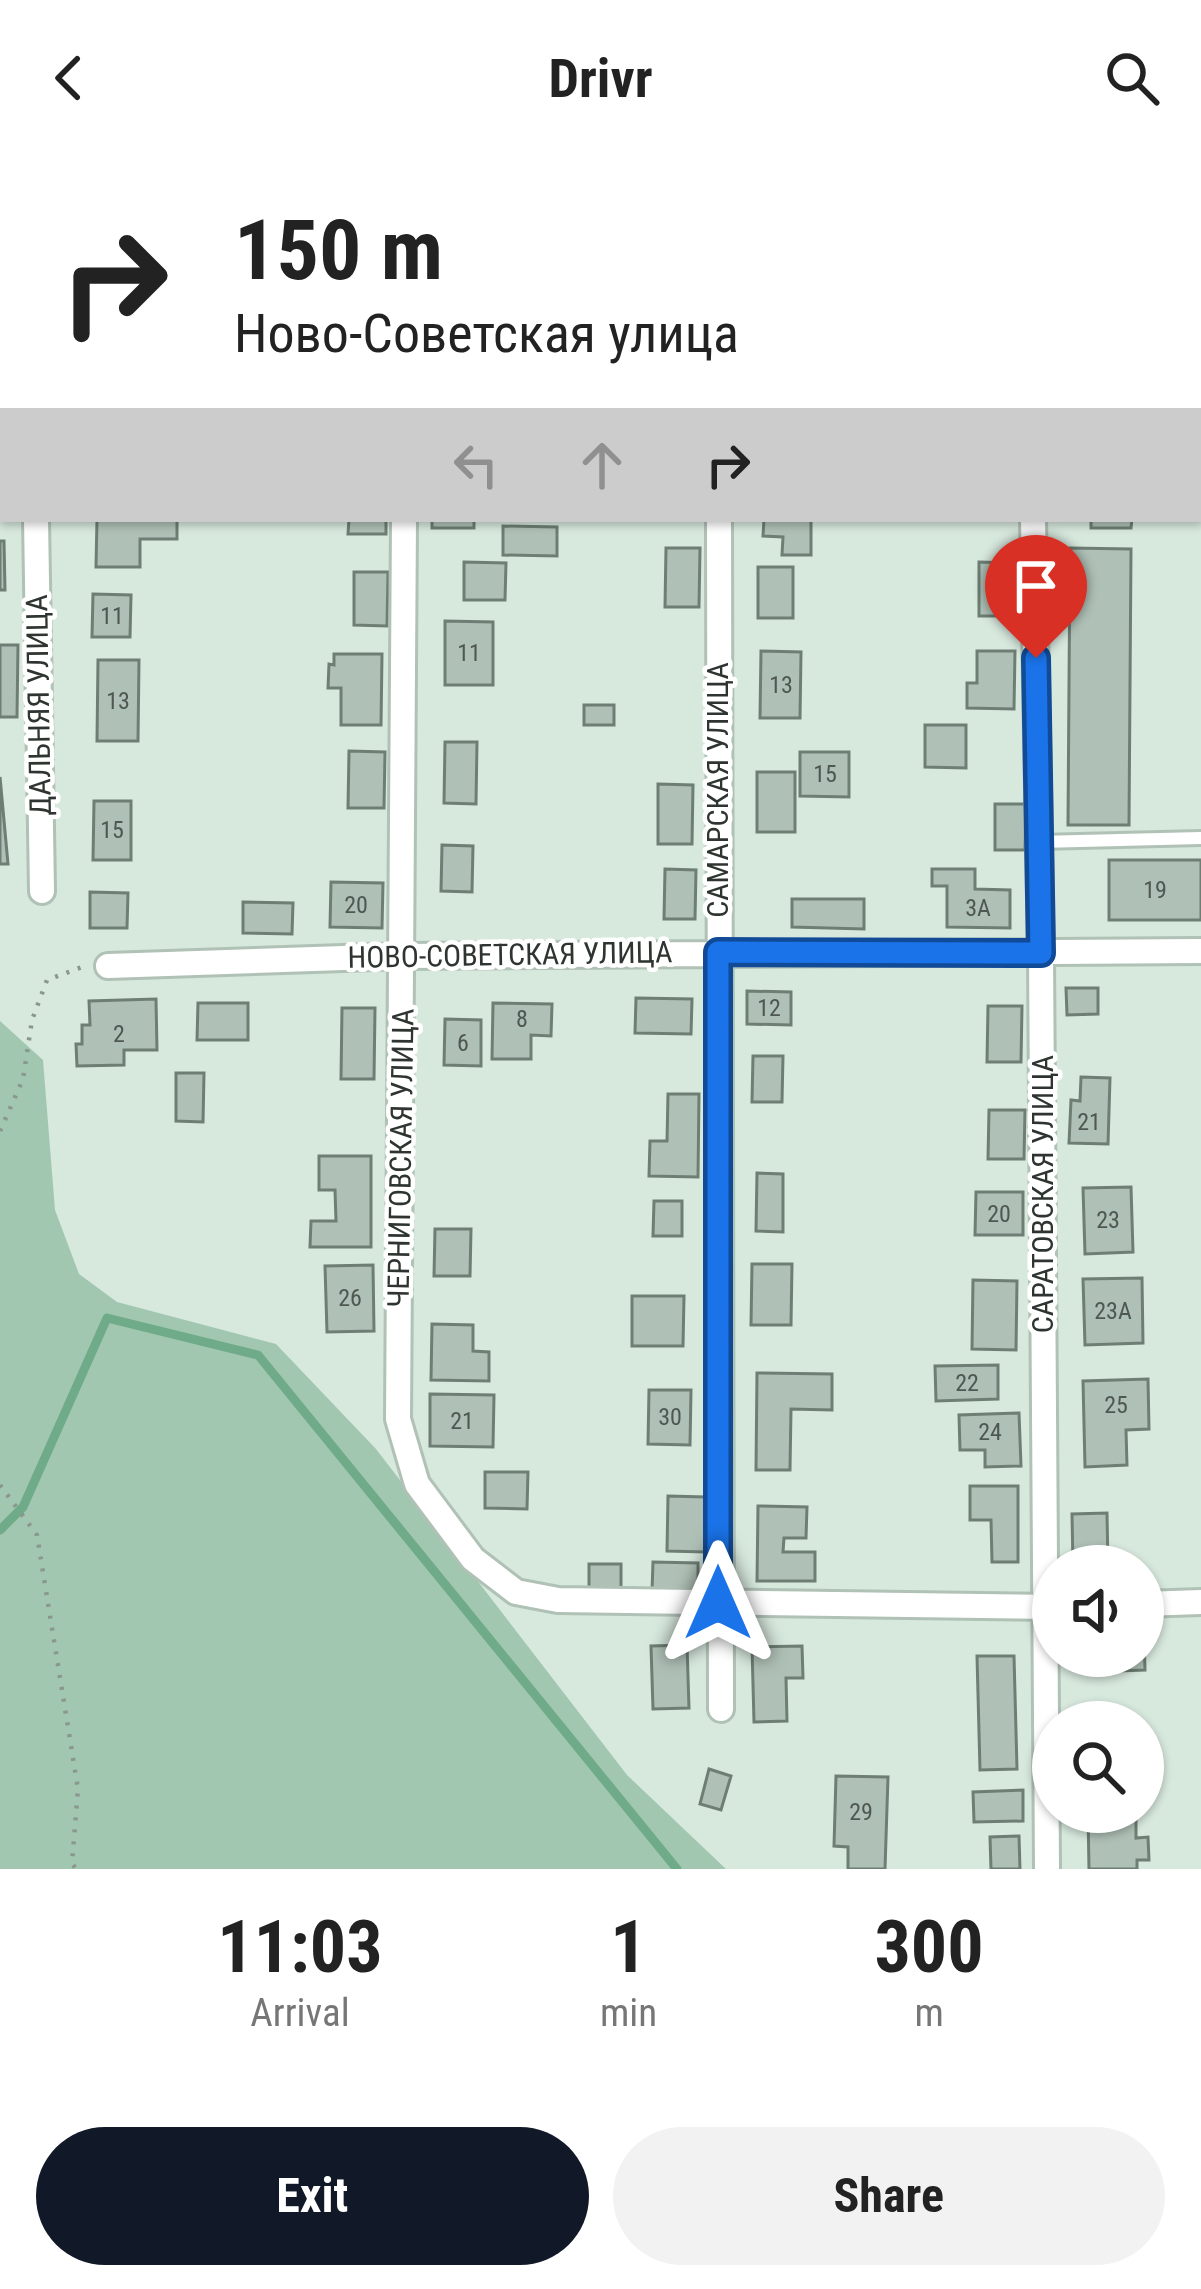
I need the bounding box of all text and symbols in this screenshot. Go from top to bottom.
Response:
icon: back [36,45,102,111]
icon: search [1099,45,1165,111]
text: Drivr [548,47,653,110]
text: 150 m [234,201,443,300]
icon: right [36,204,192,360]
text: Ново-Советская улица [234,302,739,365]
icon: left [443,432,509,498]
icon: ahead [569,432,635,498]
icon: right [695,432,761,498]
pin [985,535,1087,658]
icon: arrive [1003,553,1069,619]
street label: ДАЛЬНЯЯ УЛИЦА [19,594,58,816]
house number: 11 [100,602,124,630]
house number: 11 [457,639,481,667]
street label: САМАРСКАЯ УЛИЦА [700,662,735,918]
house number: 13 [769,671,793,699]
house number: 13 [106,687,130,715]
house number: 15 [813,760,837,788]
house number: 15 [100,816,124,844]
house number: 19 [1143,876,1167,904]
house number: 20 [344,891,368,919]
house number: 3А [965,894,991,922]
street label: НОВО-СОВЕТСКАЯ УЛИЦА [347,934,673,975]
house number: 12 [757,994,781,1022]
house number: 8 [516,1005,528,1033]
street label: ЧЕРНИГОВСКАЯ УЛИЦА [380,1008,421,1308]
house number: 2 [113,1020,125,1048]
house number: 6 [457,1029,469,1057]
street label: САРАТОВСКАЯ УЛИЦА [1025,1055,1060,1333]
house number: 21 [1077,1108,1101,1136]
house number: 20 [987,1200,1011,1228]
house number: 23 [1096,1206,1120,1234]
house number: 26 [338,1284,362,1312]
house number: 23А [1094,1297,1132,1325]
house number: 22 [955,1369,979,1397]
house number: 25 [1104,1391,1128,1419]
house number: 30 [658,1403,682,1431]
house number: 21 [450,1407,474,1435]
house number: 24 [978,1418,1002,1446]
position arrow [655,1540,781,1666]
map controls [1032,1545,1164,1833]
button: sound [1032,1545,1164,1677]
button: search [1032,1701,1164,1833]
house number: 29 [849,1798,873,1826]
text: 11:03 [217,1905,383,1990]
text: 1 [610,1905,647,1990]
text: 300 [874,1905,984,1990]
text: Arrival [250,1990,350,2036]
text: min [600,1990,657,2036]
text: m [914,1990,944,2036]
button: Exit [36,2127,589,2265]
button: Share [613,2127,1165,2265]

